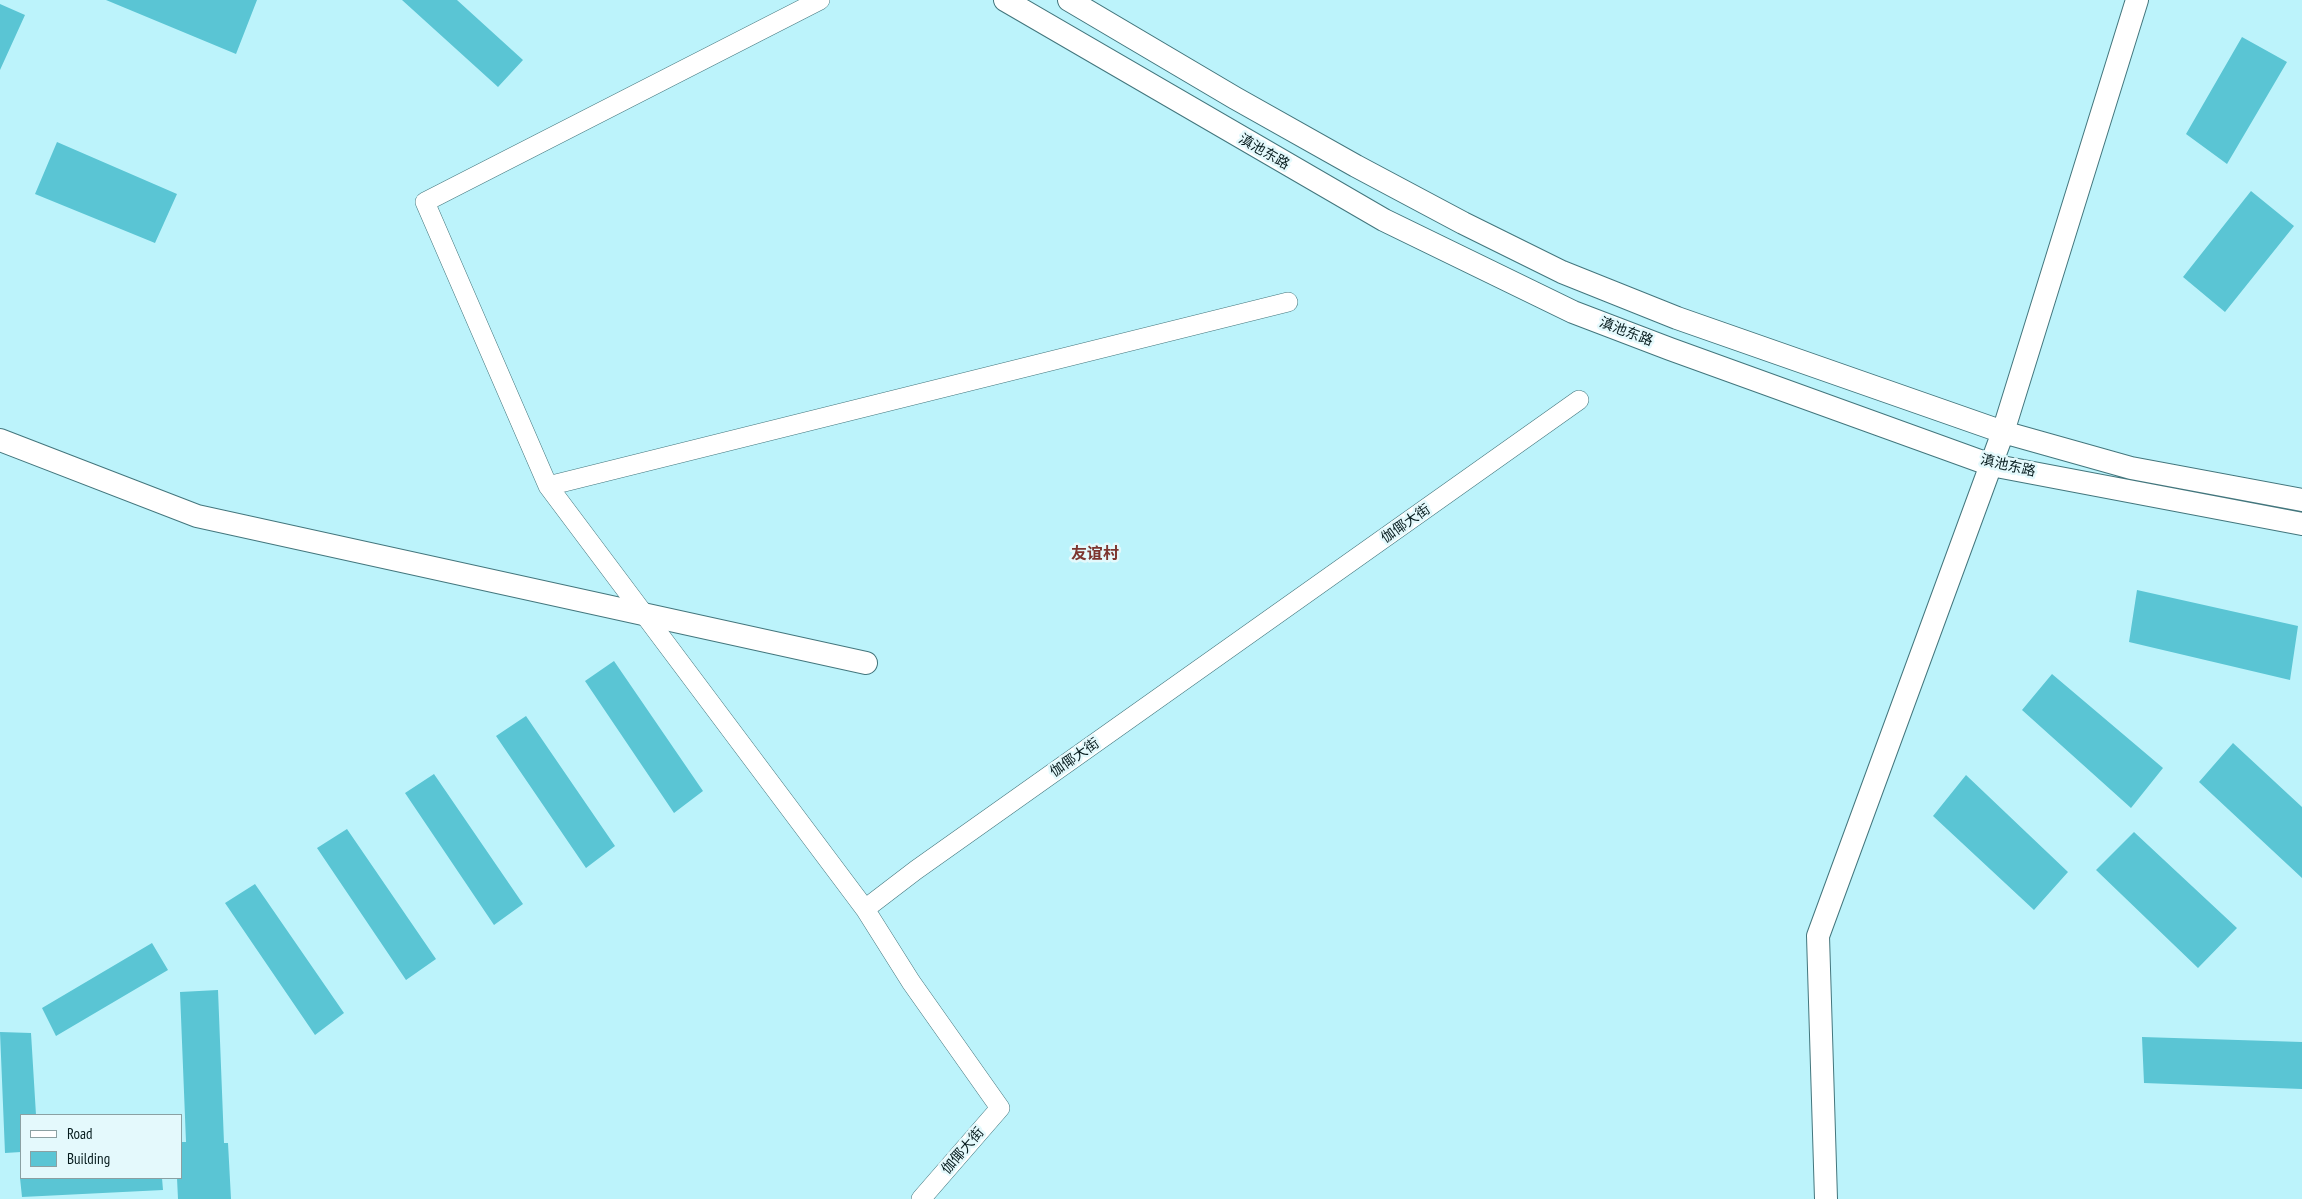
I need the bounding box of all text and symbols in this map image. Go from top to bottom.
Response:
street label: 滇池东路 [1236,131,1292,173]
street label: 滇池东路 [1597,314,1655,350]
street label: 滇池东路 [1979,452,2037,480]
street label: 伽倻大街 [1378,501,1434,547]
district label: 友谊村 [1071,544,1119,564]
street label: 伽倻大街 [1047,735,1103,781]
legend [20,1114,182,1179]
text: Road [67,1124,93,1143]
street label: 伽倻大街 [938,1124,988,1178]
text: Building [67,1149,110,1168]

